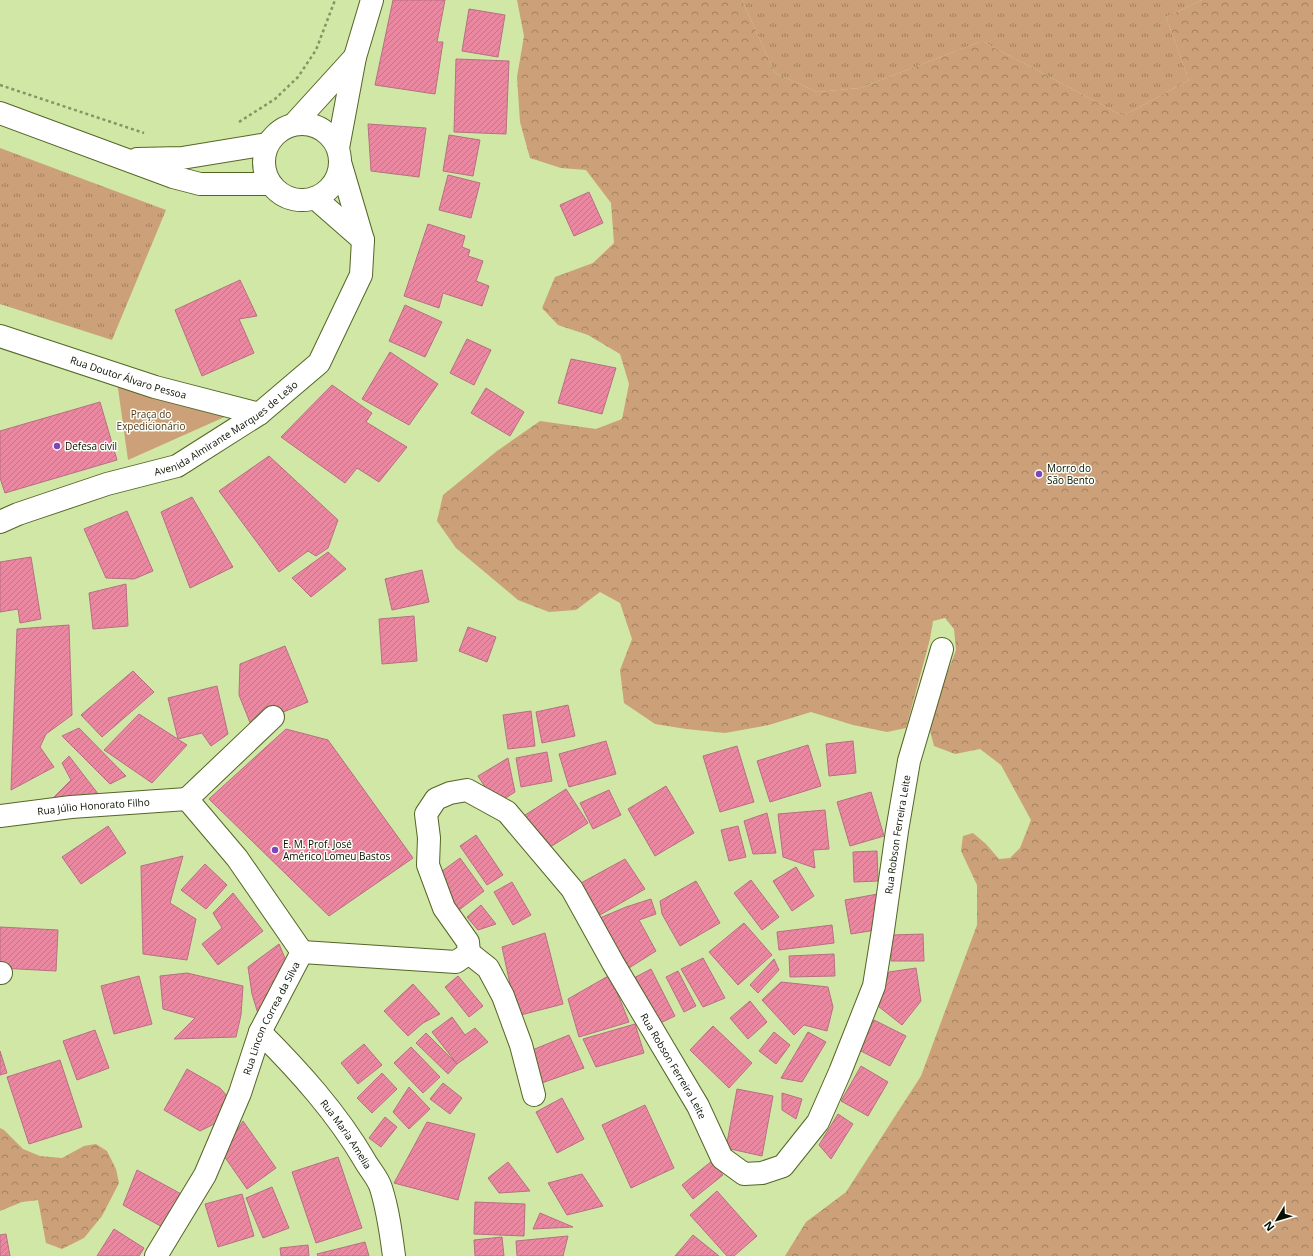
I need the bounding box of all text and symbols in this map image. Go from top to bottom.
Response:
street label: Rua Doutor Álvaro Pessoa [69,353,188,402]
street label: Avenida Almirante Marques de Leão [153,377,300,479]
park label: Praça do Expedicionário [117,407,185,433]
place label: Defesa civil [65,439,117,453]
marker: Defesa civil [52,441,62,451]
place label: Morro do São Bento [1047,461,1094,487]
marker: Morro do São Bento [1034,469,1044,479]
street label: Rua Robson Ferreira Leite [881,774,914,895]
street label: Rua Júlio Honorato Filho [36,795,150,818]
place label: E. M. Prof. José Américo Lomeu Bastos [283,837,390,863]
marker: E. M. Prof. José Américo Lomeu Bastos [270,845,280,855]
street label: Rua Lincon Correa da Silva [239,959,303,1077]
street label: Rua Robson Ferreira Leite [637,1010,710,1121]
street label: Rua Maria Amelia [317,1096,375,1172]
north arrow [1257,1200,1297,1240]
text: N [1260,1218,1277,1235]

